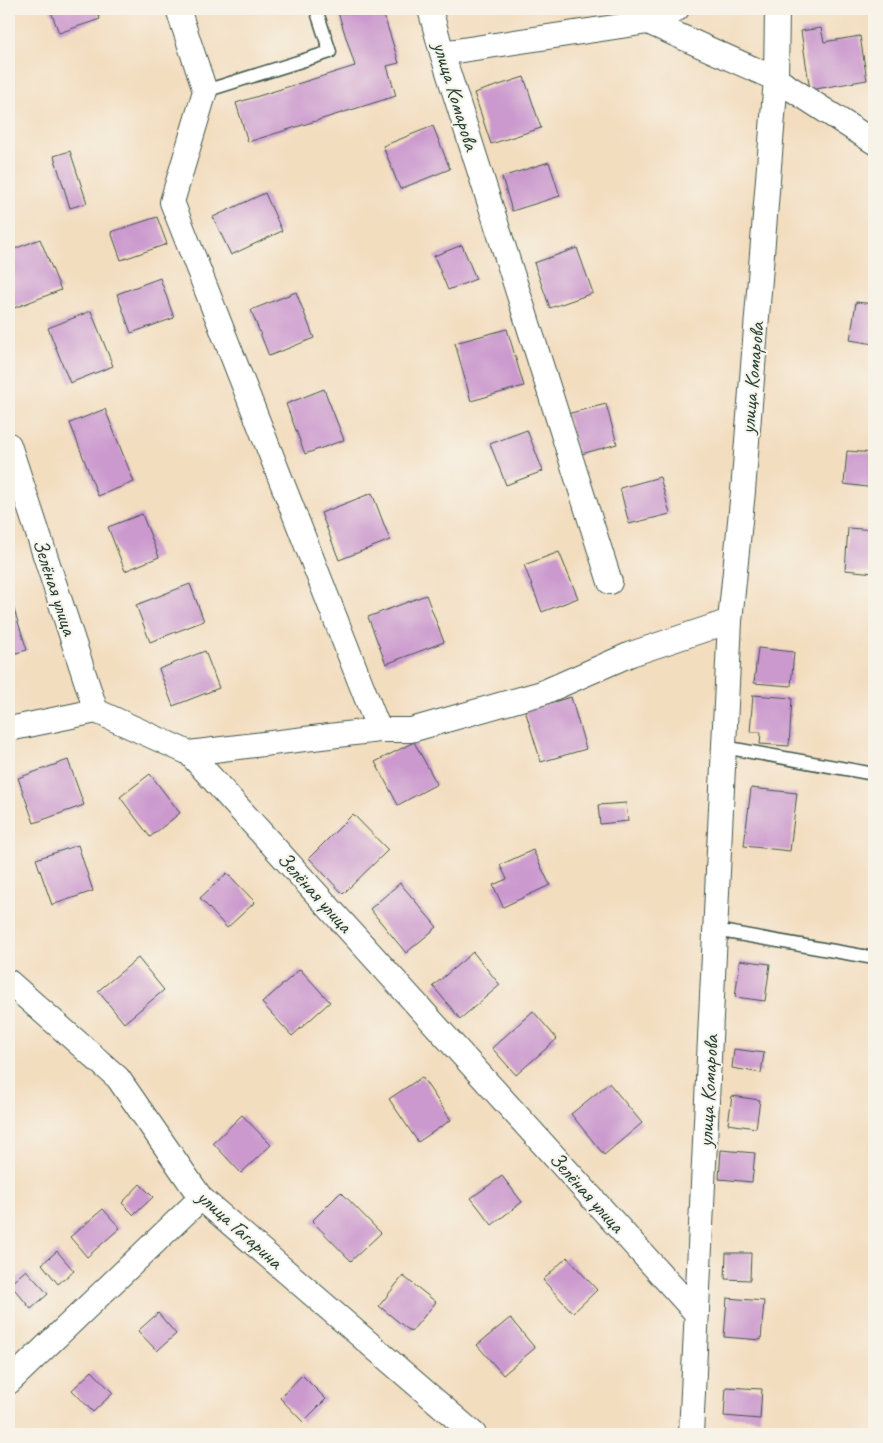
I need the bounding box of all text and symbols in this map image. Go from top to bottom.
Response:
street label: улица Комарова [427,37,485,155]
street label: улица Комарова [734,319,770,437]
street label: Зелёная улица [27,536,83,640]
street label: Зелёная улица [272,846,359,939]
street label: улица Комарова [692,1032,724,1150]
street label: Зелёная улица [544,1146,631,1239]
street label: улица Гагарина [190,1182,290,1275]

